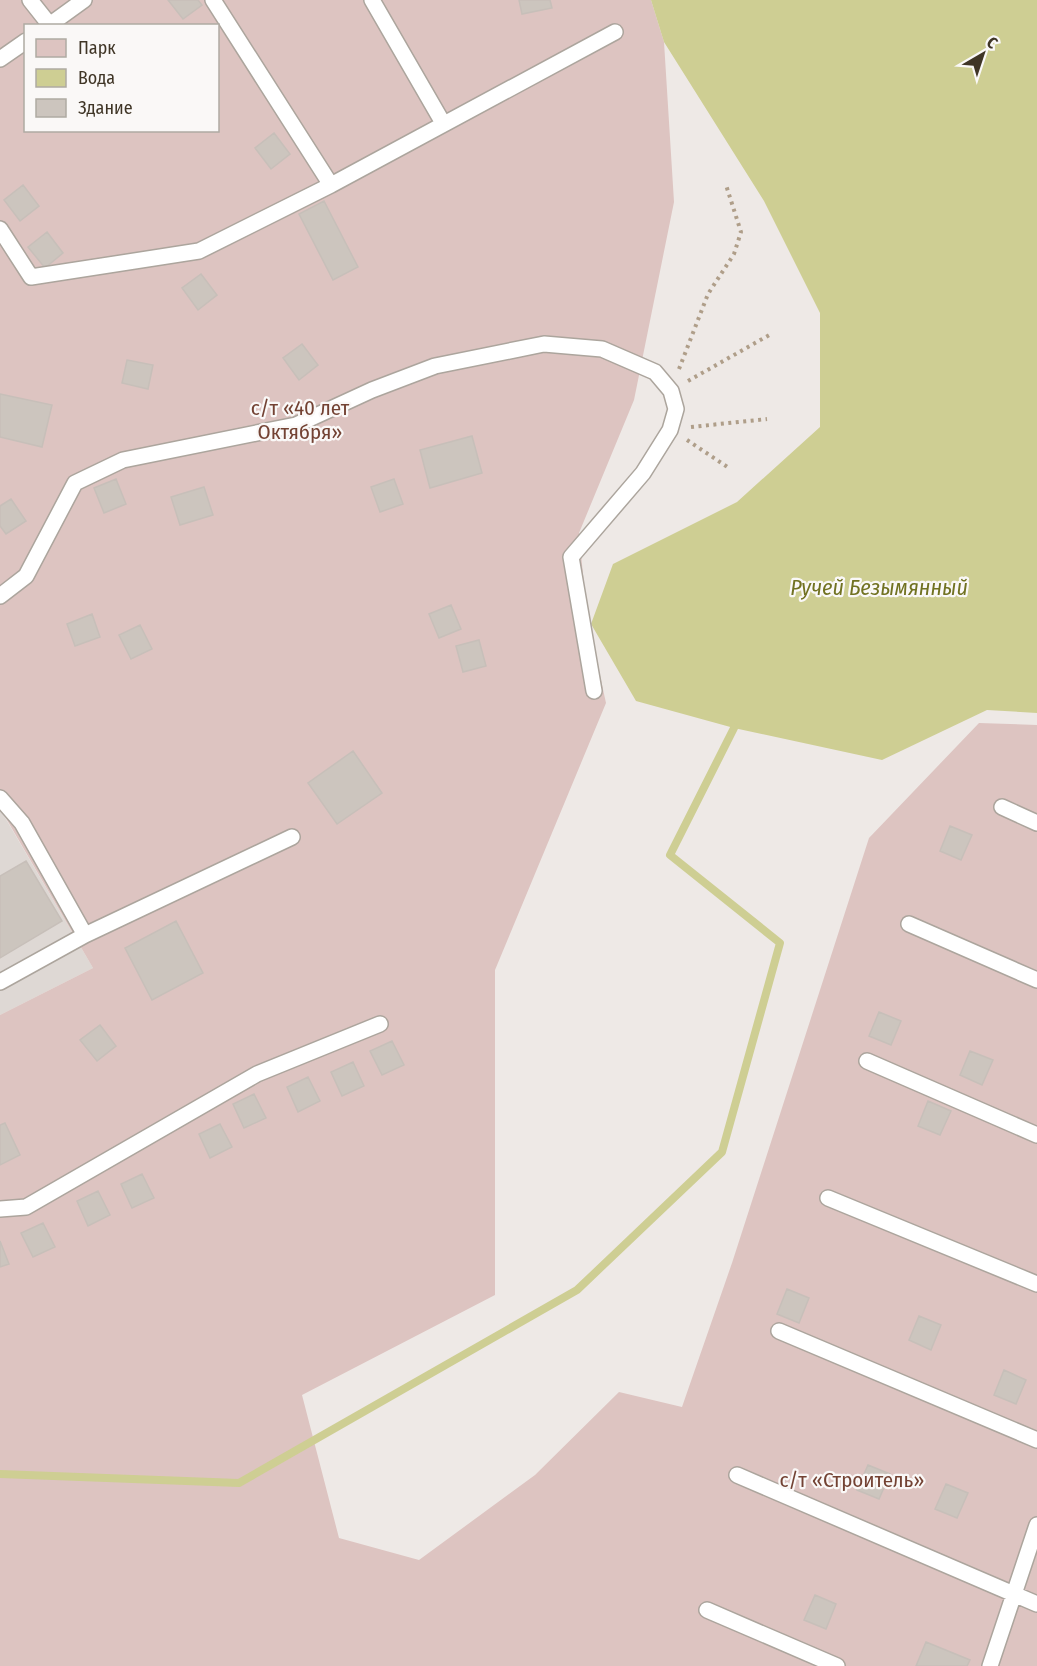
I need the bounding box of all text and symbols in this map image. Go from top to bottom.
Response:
legend [24,24,219,132]
north arrow [953,24,1013,84]
text: С [983,33,1002,53]
text: Парк [78,37,116,59]
text: Вода [78,67,115,89]
text: Здание [78,97,133,119]
park label: с/т «40 лет Октября» [251,395,350,445]
water label: Ручей Безымянный [790,574,968,601]
park label: с/т «Строитель» [779,1467,925,1493]

